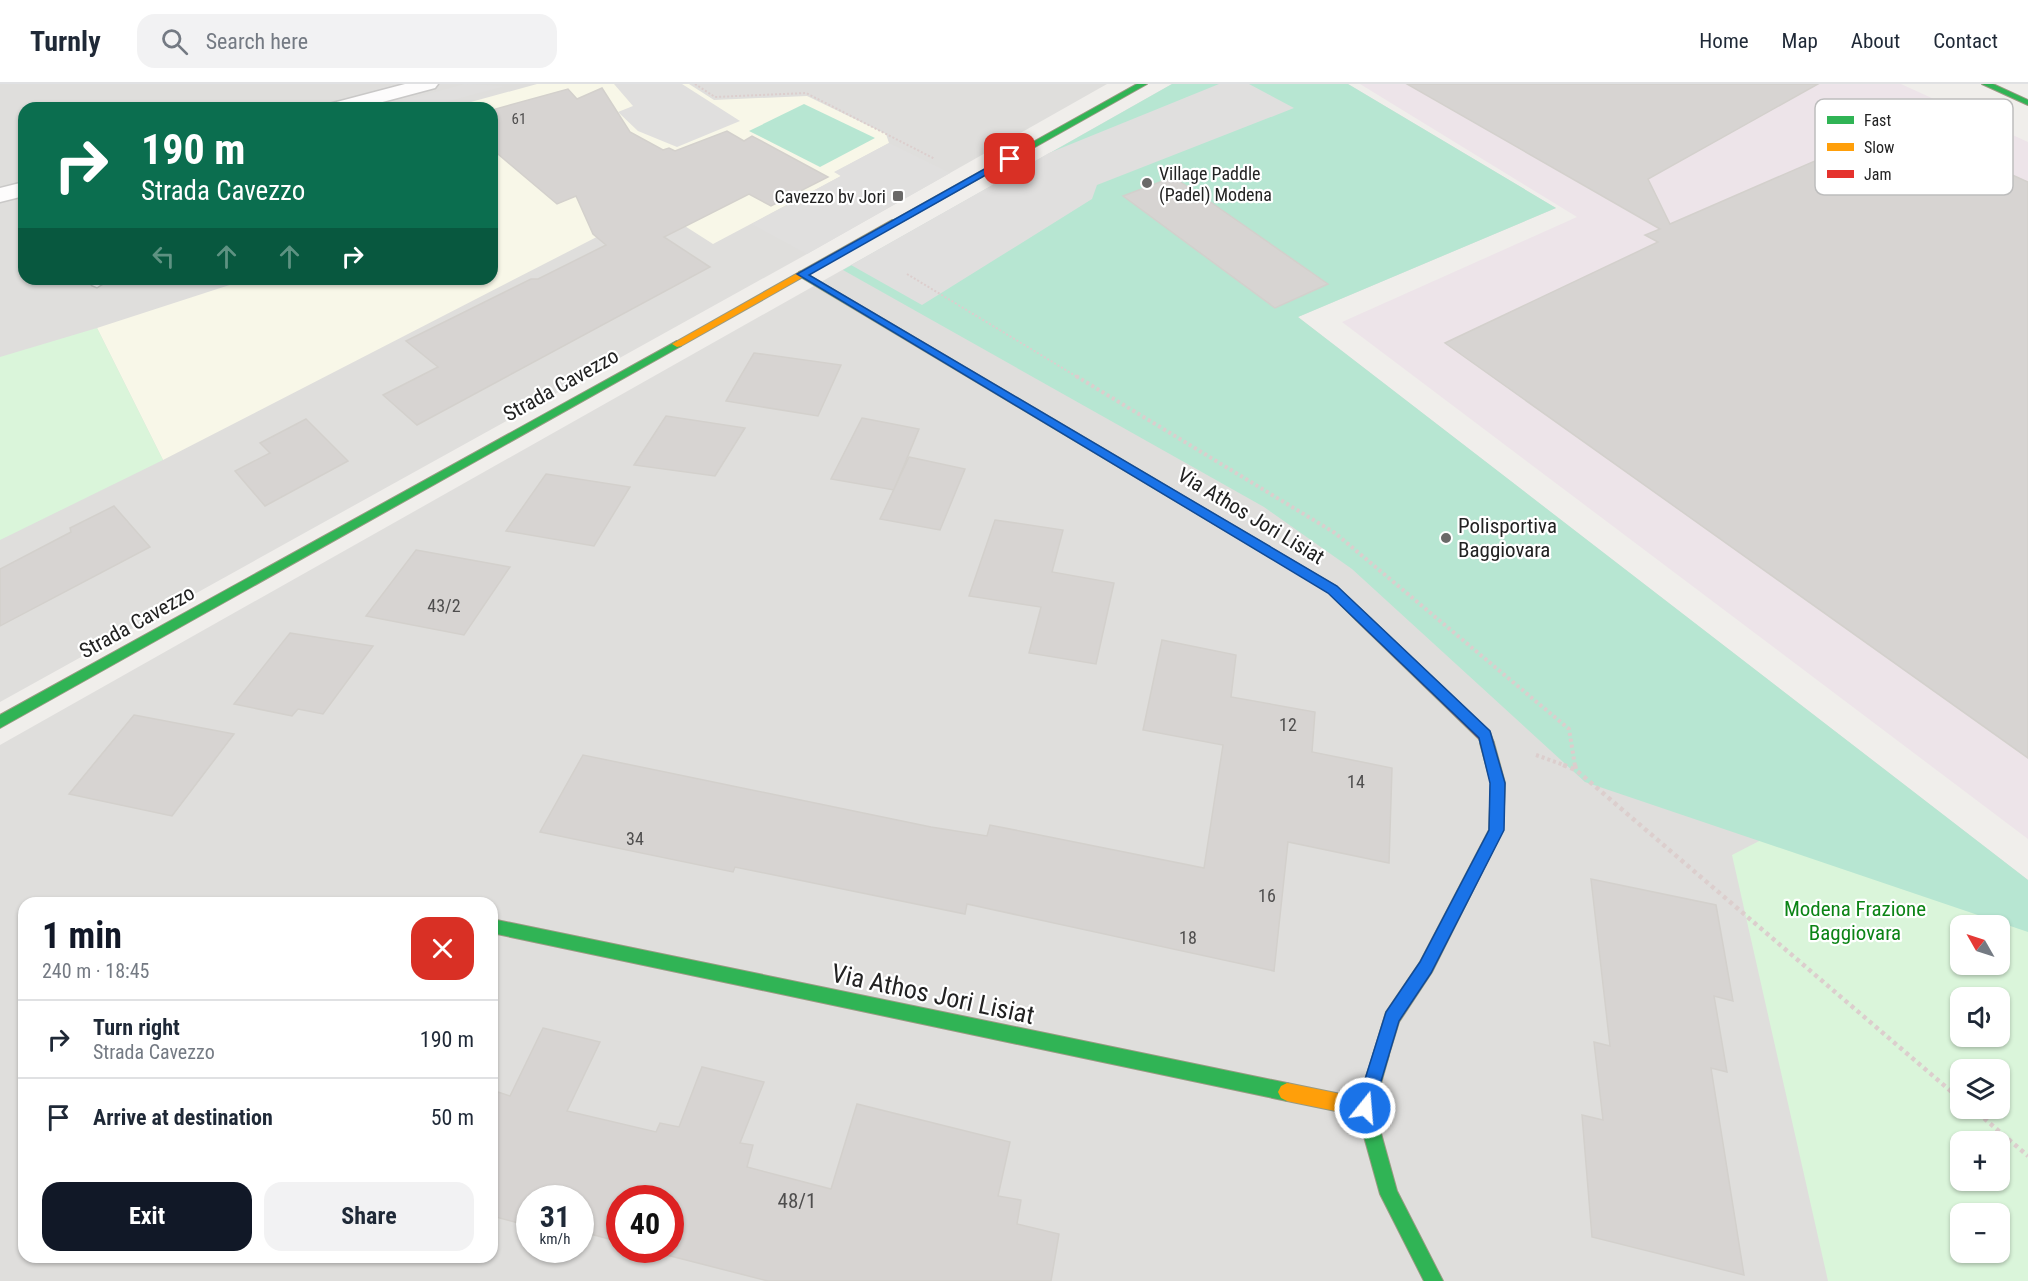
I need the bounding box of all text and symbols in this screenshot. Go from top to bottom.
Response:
search box [137,14,557,68]
text: Turnly [30,25,101,58]
icon: search [158,25,191,58]
text: Search here [206,29,308,54]
text: Home [1699,29,1749,53]
text: Map [1782,29,1818,53]
text: About [1851,29,1900,53]
text: Contact [1933,29,1998,53]
legend [1815,99,2013,195]
house number: 61 [512,110,526,128]
text: Fast [1864,111,1891,130]
text: 190 m [141,125,246,174]
icon: right [42,126,120,204]
pin [984,133,1035,184]
text: Slow [1864,138,1894,157]
icon: arrive [993,142,1026,175]
place label: Village Paddle (Padel) Modena [1159,163,1272,206]
text: Jam [1864,165,1891,184]
text: Strada Cavezzo [141,175,305,207]
marker: Village Paddle (Padel) Modena [1140,176,1154,190]
place label: Cavezzo bv Jori [774,186,886,207]
marker: Cavezzo bv Jori [891,189,905,203]
icon: left [147,240,180,273]
icon: ahead [210,240,243,273]
icon: ahead [273,240,306,273]
icon: right [336,240,369,273]
street label: Strada Cavezzo [499,344,623,426]
street label: Via Athos Jori Lisiat [1173,463,1329,569]
place label: Polisportiva Baggiovara [1458,514,1557,562]
marker: Polisportiva Baggiovara [1439,531,1453,545]
street label: Strada Cavezzo [75,581,199,663]
house number: 43/2 [427,595,461,616]
house number: 12 [1279,714,1297,735]
house number: 14 [1347,771,1365,792]
house number: 34 [626,828,644,849]
house number: 16 [1258,885,1276,906]
park label: Modena Frazione Baggiovara [1784,897,1926,945]
text: 1 min [42,915,122,957]
north arrow [1950,915,2010,975]
map controls [1950,915,2010,1263]
button: close [411,917,474,980]
house number: 18 [1179,927,1197,948]
street label: Via Athos Jori Lisiat [829,958,1037,1030]
text: 240 m · 18:45 [42,959,149,983]
button: sound [1950,987,2010,1047]
text: Turn right [93,1015,180,1040]
icon: right [42,1023,75,1056]
text: 190 m [420,1027,474,1052]
text: Strada Cavezzo [93,1040,215,1064]
button: layers [1950,1059,2010,1119]
position arrow [1333,1076,1397,1140]
icon: arrive [42,1101,75,1134]
text: Arrive at destination [93,1105,273,1130]
text: 50 m [431,1105,474,1130]
button: + [1950,1131,2010,1191]
button: Exit [42,1182,252,1251]
button: Share [264,1182,474,1251]
speed limit sign: 40 [606,1185,684,1263]
house number: 48/1 [778,1189,816,1213]
text: 31 [540,1199,570,1234]
button: − [1950,1203,2010,1263]
text: km/h [540,1230,570,1248]

